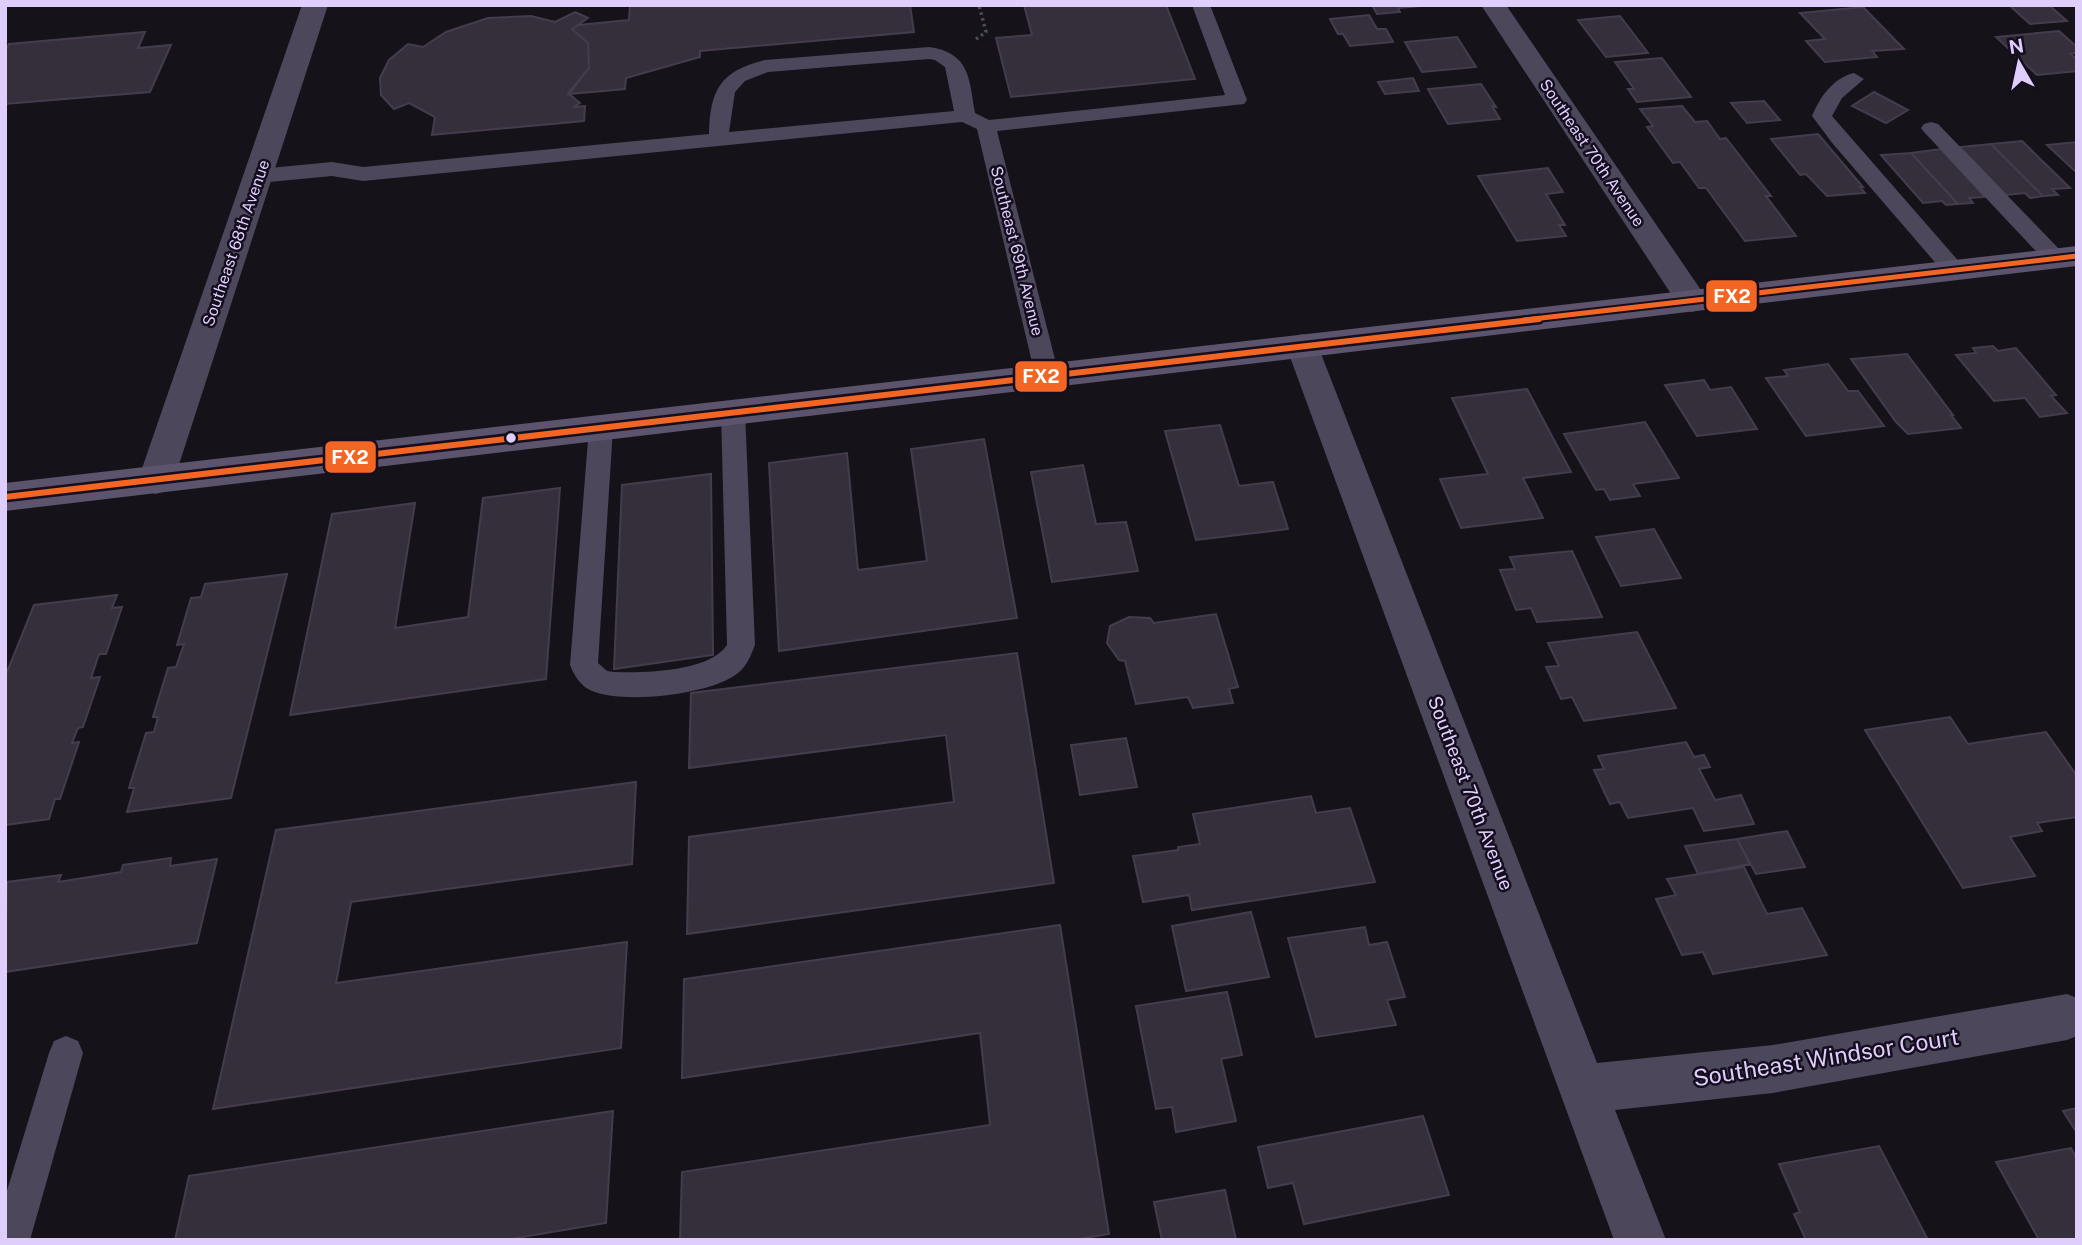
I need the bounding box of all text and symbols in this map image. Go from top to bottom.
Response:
north arrow [1984,28,2054,98]
text: N [2007,34,2025,58]
street label: Southeast 70th Avenue [1536,76,1648,230]
street label: Southeast 68th Avenue [199,157,273,329]
street label: Southeast 69th Avenue [987,164,1047,338]
line badge: FX2 [1705,279,1758,313]
text: FX2 [1713,285,1751,307]
line badge: FX2 [1014,360,1068,393]
text: FX2 [1022,365,1060,387]
unlabelled marker [504,431,518,445]
line badge: FX2 [324,440,377,474]
text: FX2 [331,446,369,468]
street label: Southeast 70th Avenue [1424,693,1518,893]
street label: Southeast Windsor Court [1691,1023,1961,1091]

